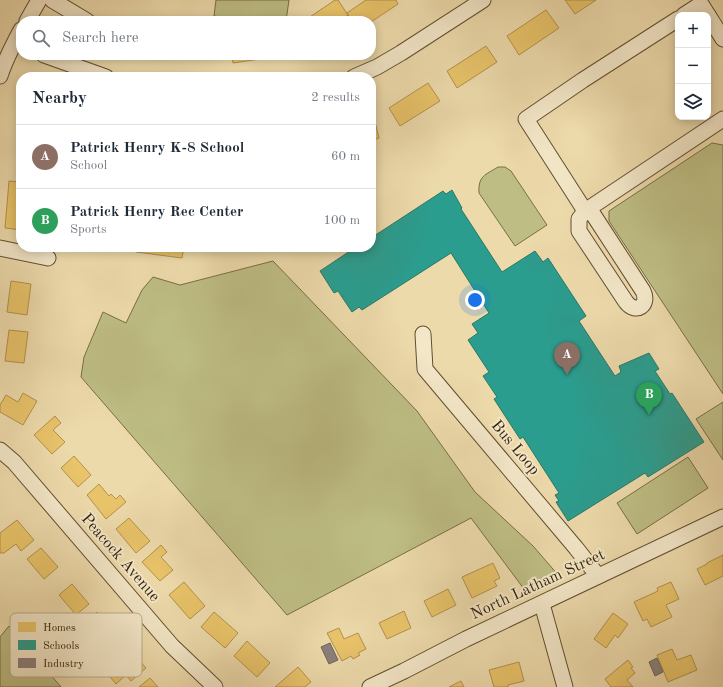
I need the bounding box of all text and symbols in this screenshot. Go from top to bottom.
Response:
map controls [675,12,711,120]
button: + [675,12,711,48]
search box [16,16,376,60]
icon: search [30,27,52,49]
text: Search here [62,31,139,46]
button: − [675,48,711,84]
button: layers [675,84,711,120]
text: Nearby [32,90,87,107]
text: 2 results [311,91,360,104]
text: Patrick Henry K-8 School [70,141,244,156]
text: A [40,150,50,163]
text: 60 m [331,150,360,163]
text: School [70,159,107,172]
text: Patrick Henry Rec Center [70,205,244,220]
text: B [40,214,50,227]
text: 100 m [323,214,360,227]
text: Sports [70,223,107,236]
your location [465,290,485,310]
pin: A [554,342,580,375]
pin: B [636,382,662,415]
street label: Bus Loop [488,418,542,478]
street label: Peacock Avenue [78,511,162,605]
street label: North Latham Street [468,547,608,623]
legend [10,613,142,677]
text: Homes [43,623,76,634]
text: Schools [43,641,79,652]
text: Industry [43,659,84,670]

